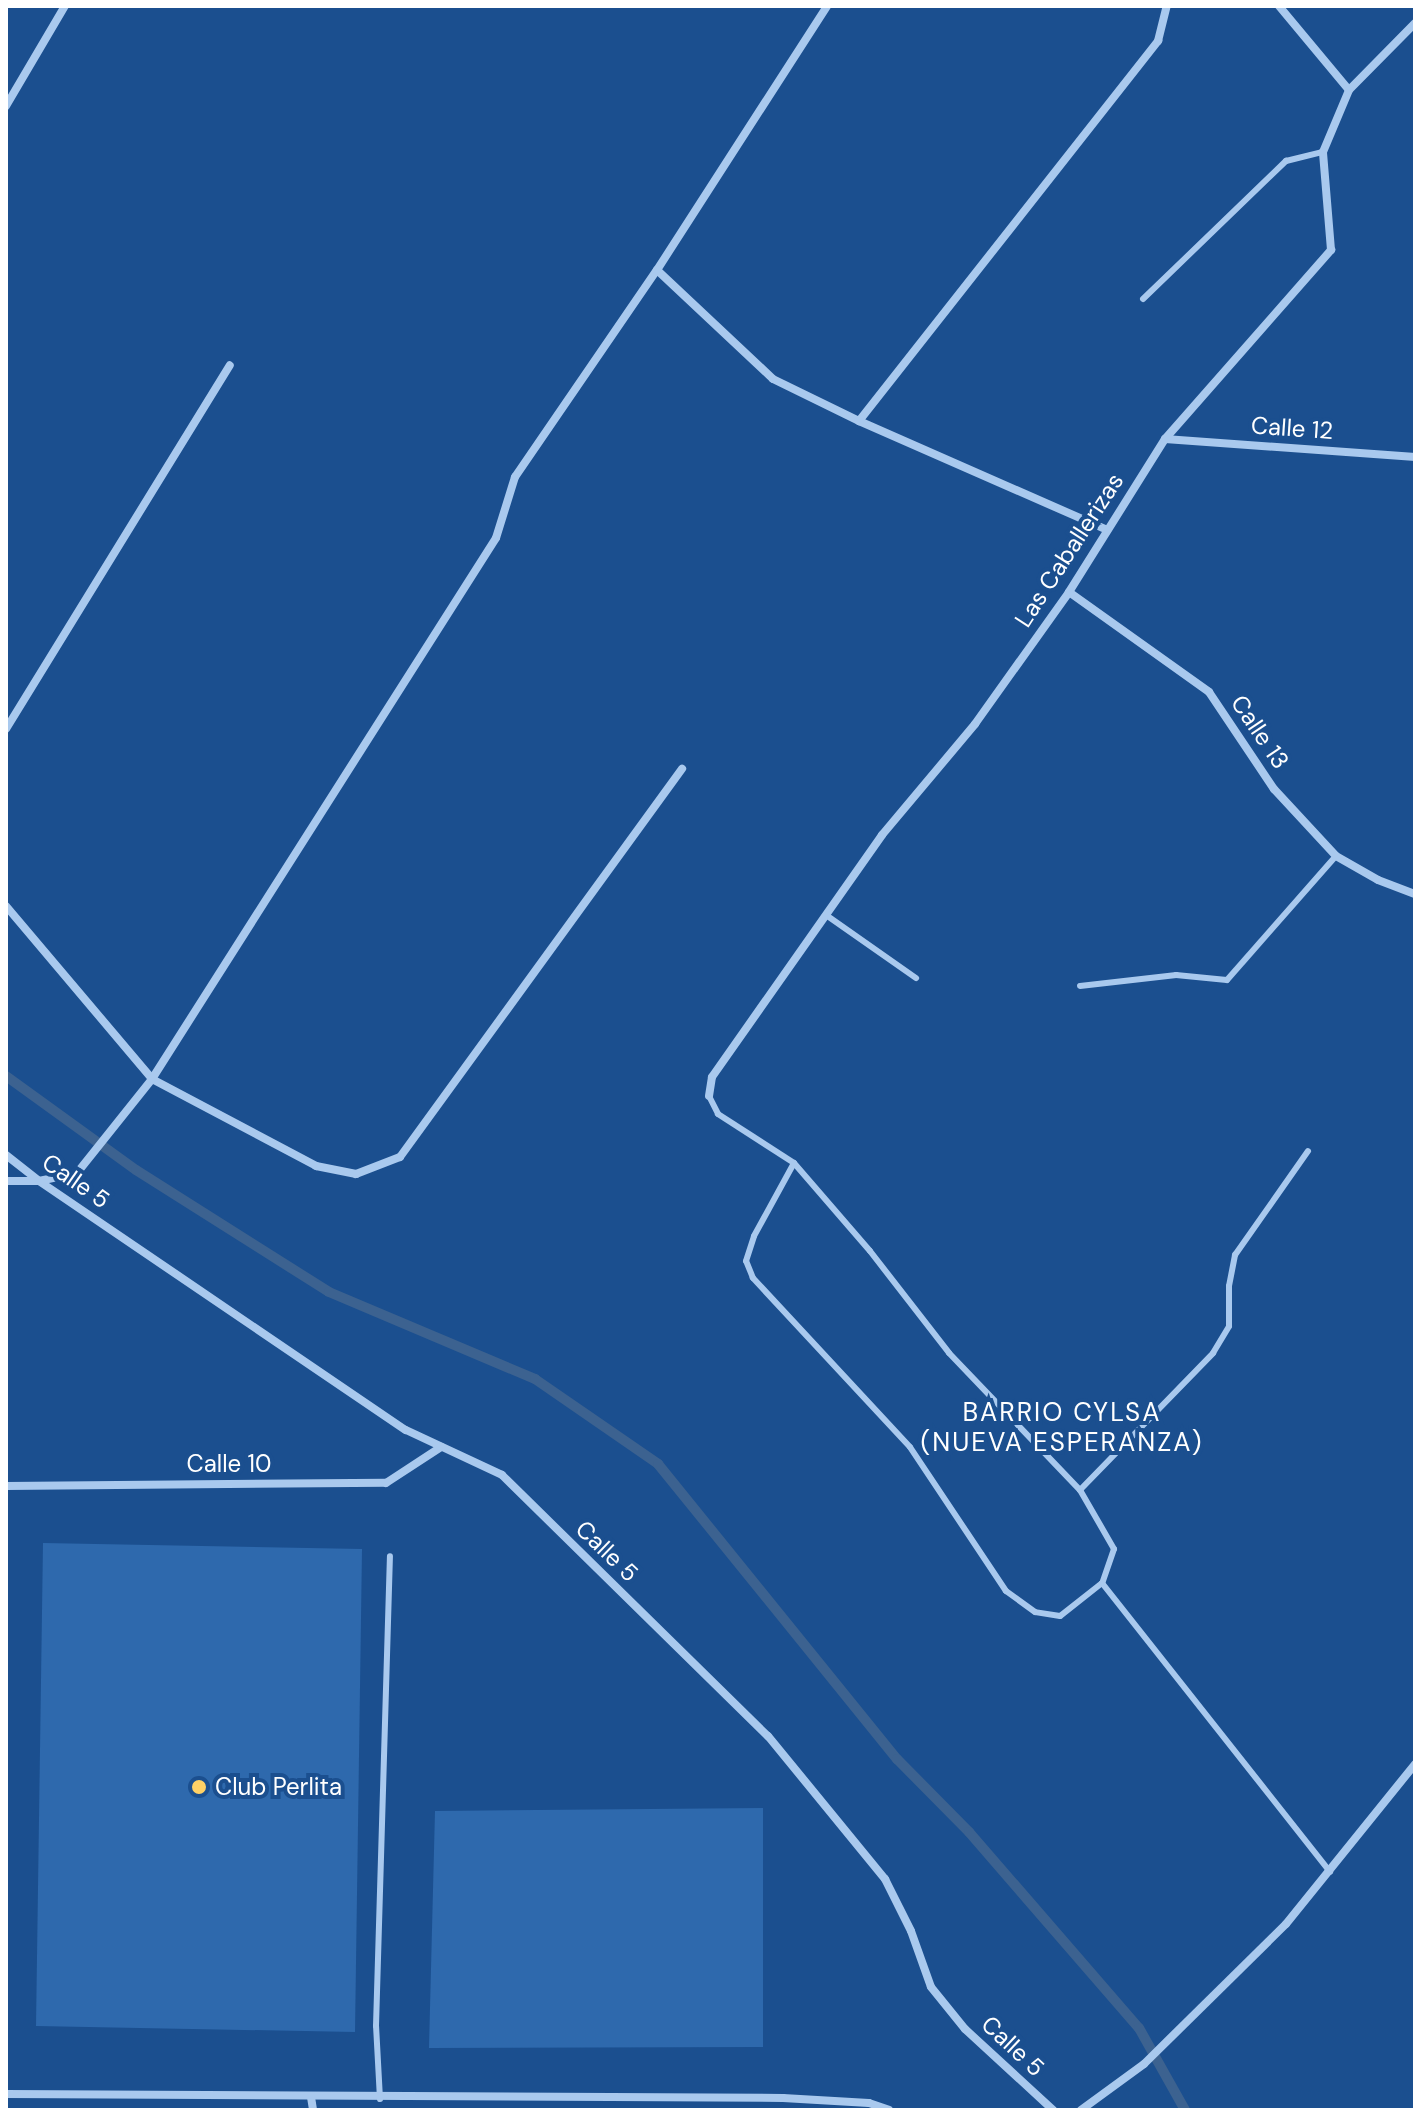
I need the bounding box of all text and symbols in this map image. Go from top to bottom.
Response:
street label: Calle 12 [1250,411,1334,445]
street label: Las Caballerizas [1009,468,1129,632]
street label: Calle 13 [1225,690,1295,774]
street label: Calle 5 [37,1148,115,1214]
district label: BARRIO CYLSA (NUEVA ESPERANZA) [921,1397,1203,1458]
street label: Calle 10 [187,1450,271,1478]
street label: Calle 5 [570,1514,644,1588]
place label: Club Perlita [215,1773,342,1801]
marker: Club Perlita [190,1778,208,1796]
street label: Calle 5 [976,2010,1050,2082]

